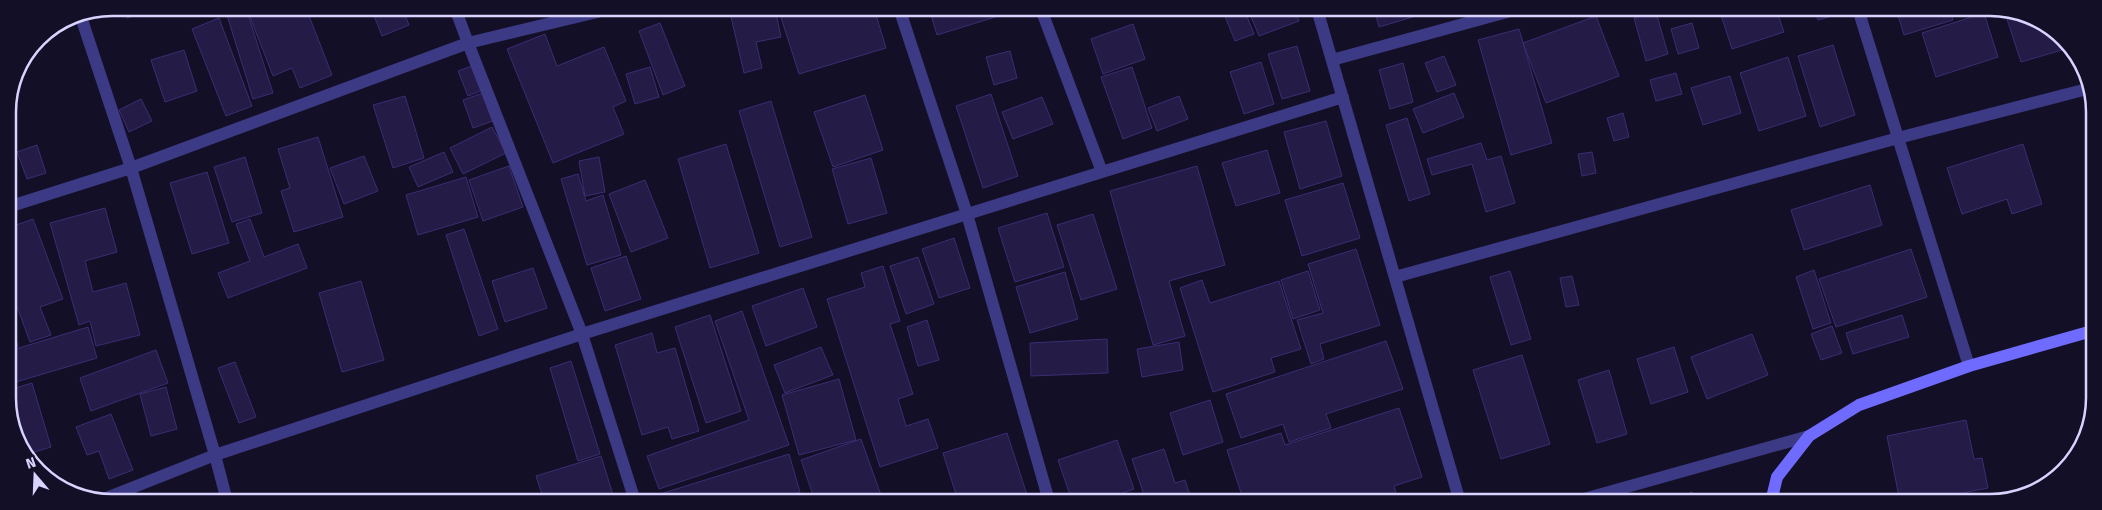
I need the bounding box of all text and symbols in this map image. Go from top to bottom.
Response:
north arrow [10,450,60,500]
text: N [24,454,38,473]

